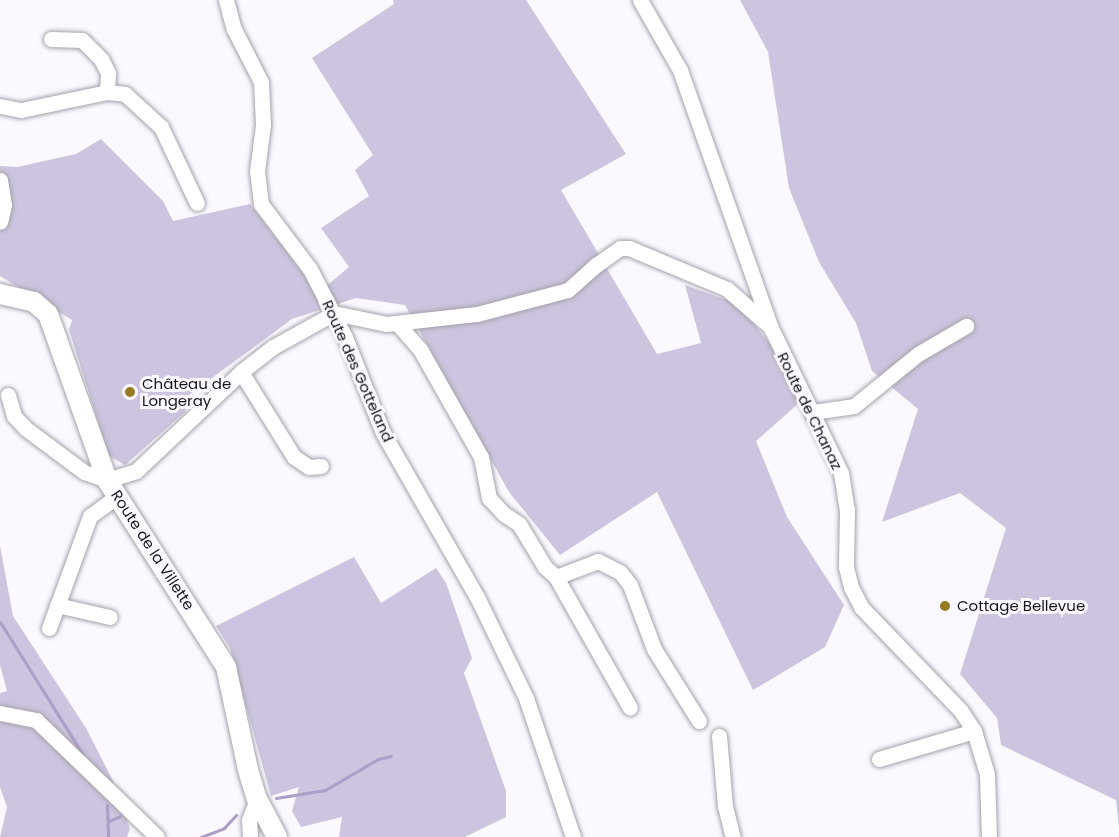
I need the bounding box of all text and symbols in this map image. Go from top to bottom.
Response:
street label: Route des Gotteland [319,297,397,445]
street label: Route de Chanaz [774,349,846,473]
place label: Château de Longeray [142,374,231,409]
marker: Château de Longeray [123,385,137,399]
street label: Route de la Villette [108,487,198,613]
place label: Cottage Bellevue [957,597,1085,615]
marker: Cottage Bellevue [938,599,952,613]

